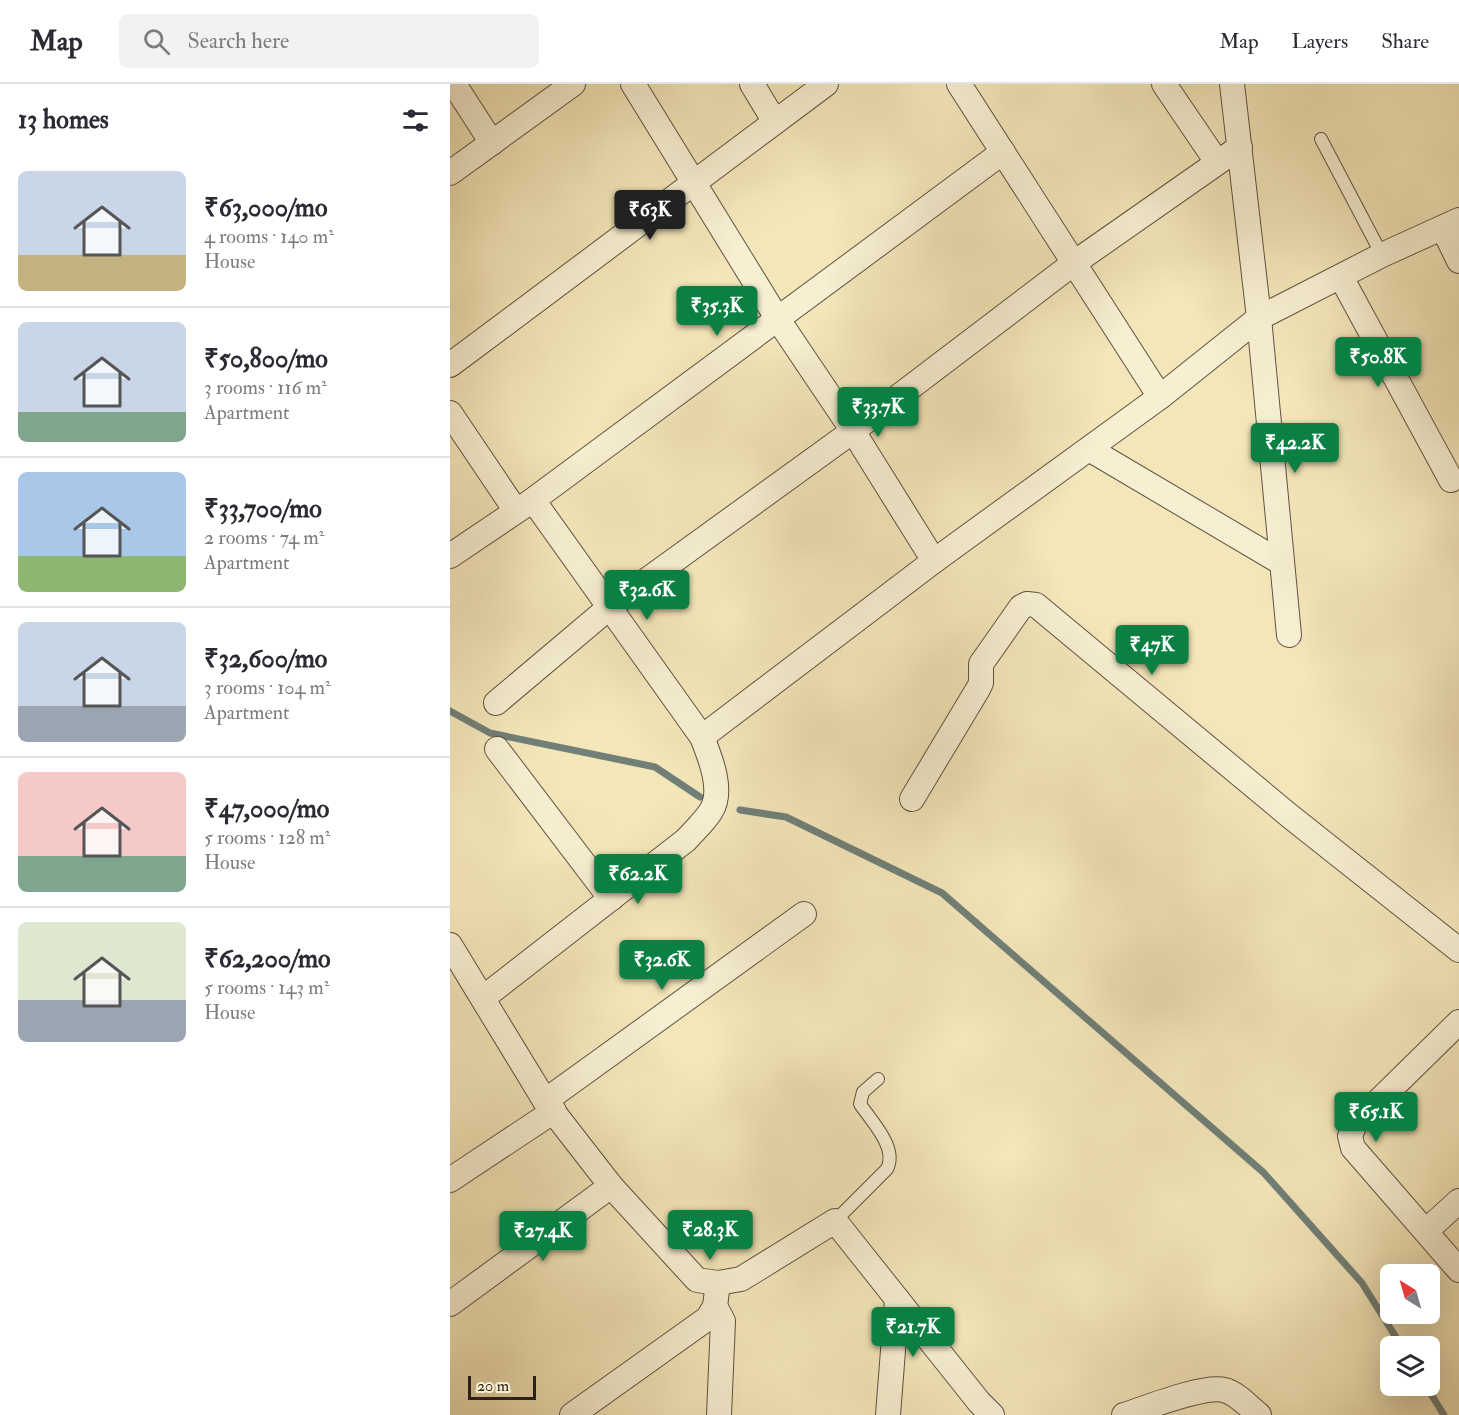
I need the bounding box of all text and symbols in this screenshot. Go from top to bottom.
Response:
search box [119,14,539,68]
text: Map [30,24,83,59]
icon: search [140,25,173,58]
text: Search here [188,27,289,55]
text: Map [1219,28,1259,55]
text: Layers [1292,28,1348,55]
text: Share [1381,28,1429,55]
text: 13 homes [18,104,109,136]
icon: filters [399,104,432,137]
pin: ₹63K [614,190,686,241]
text: ₹63,000/mo [204,192,327,224]
icon: home [66,195,138,267]
text: ₹63K [628,197,672,222]
text: 4 rooms · 140 m² [204,224,334,249]
text: House [204,249,255,274]
pin: ₹35.3K [668,286,766,337]
text: ₹35.3K [690,293,744,318]
pin: ₹50.8K [1329,337,1427,388]
text: ₹50,800/mo [204,343,328,375]
text: ₹50.8K [1349,344,1407,369]
icon: home [66,346,138,418]
text: 3 rooms · 116 m² [204,375,327,400]
pin: ₹33.7K [829,387,927,438]
text: ₹33.7K [851,394,905,419]
text: Apartment [204,400,289,425]
pin: ₹42.2K [1246,423,1344,474]
text: ₹42.2K [1265,430,1325,455]
text: ₹33,700/mo [204,493,322,525]
icon: home [66,496,138,568]
text: 2 rooms · 74 m² [204,525,325,550]
text: Apartment [204,550,289,575]
pin: ₹32.6K [598,570,696,621]
text: ₹32.6K [618,577,676,602]
pin: ₹47K [1116,625,1188,676]
text: ₹47K [1130,632,1174,657]
text: ₹32,600/mo [204,643,327,675]
icon: home [66,646,138,718]
text: 3 rooms · 104 m² [204,675,331,700]
text: Apartment [204,700,289,725]
text: ₹47,000/mo [204,793,329,825]
icon: home [66,796,138,868]
text: 5 rooms · 128 m² [204,825,330,850]
text: House [204,850,255,875]
pin: ₹62.2K [589,854,687,905]
text: ₹62.2K [608,861,668,886]
pin: ₹32.6K [613,940,711,991]
text: ₹62,200/mo [204,943,331,975]
icon: home [66,946,138,1018]
text: ₹32.6K [633,947,691,972]
text: 5 rooms · 143 m² [204,975,329,1000]
text: House [204,1000,255,1025]
pin: ₹65.1K [1327,1092,1425,1143]
text: ₹65.1K [1349,1099,1403,1124]
pin: ₹28.3K [661,1210,759,1261]
pin: ₹27.4K [494,1211,592,1262]
text: ₹28.3K [682,1217,738,1242]
text: ₹27.4K [513,1218,573,1243]
north arrow [1380,1264,1440,1324]
map controls [1380,1264,1440,1396]
pin: ₹21.7K [864,1307,962,1358]
text: ₹21.7K [886,1314,940,1339]
button: layers [1380,1336,1440,1396]
scale bar [468,1373,536,1400]
text: 20 m [477,1376,509,1396]

